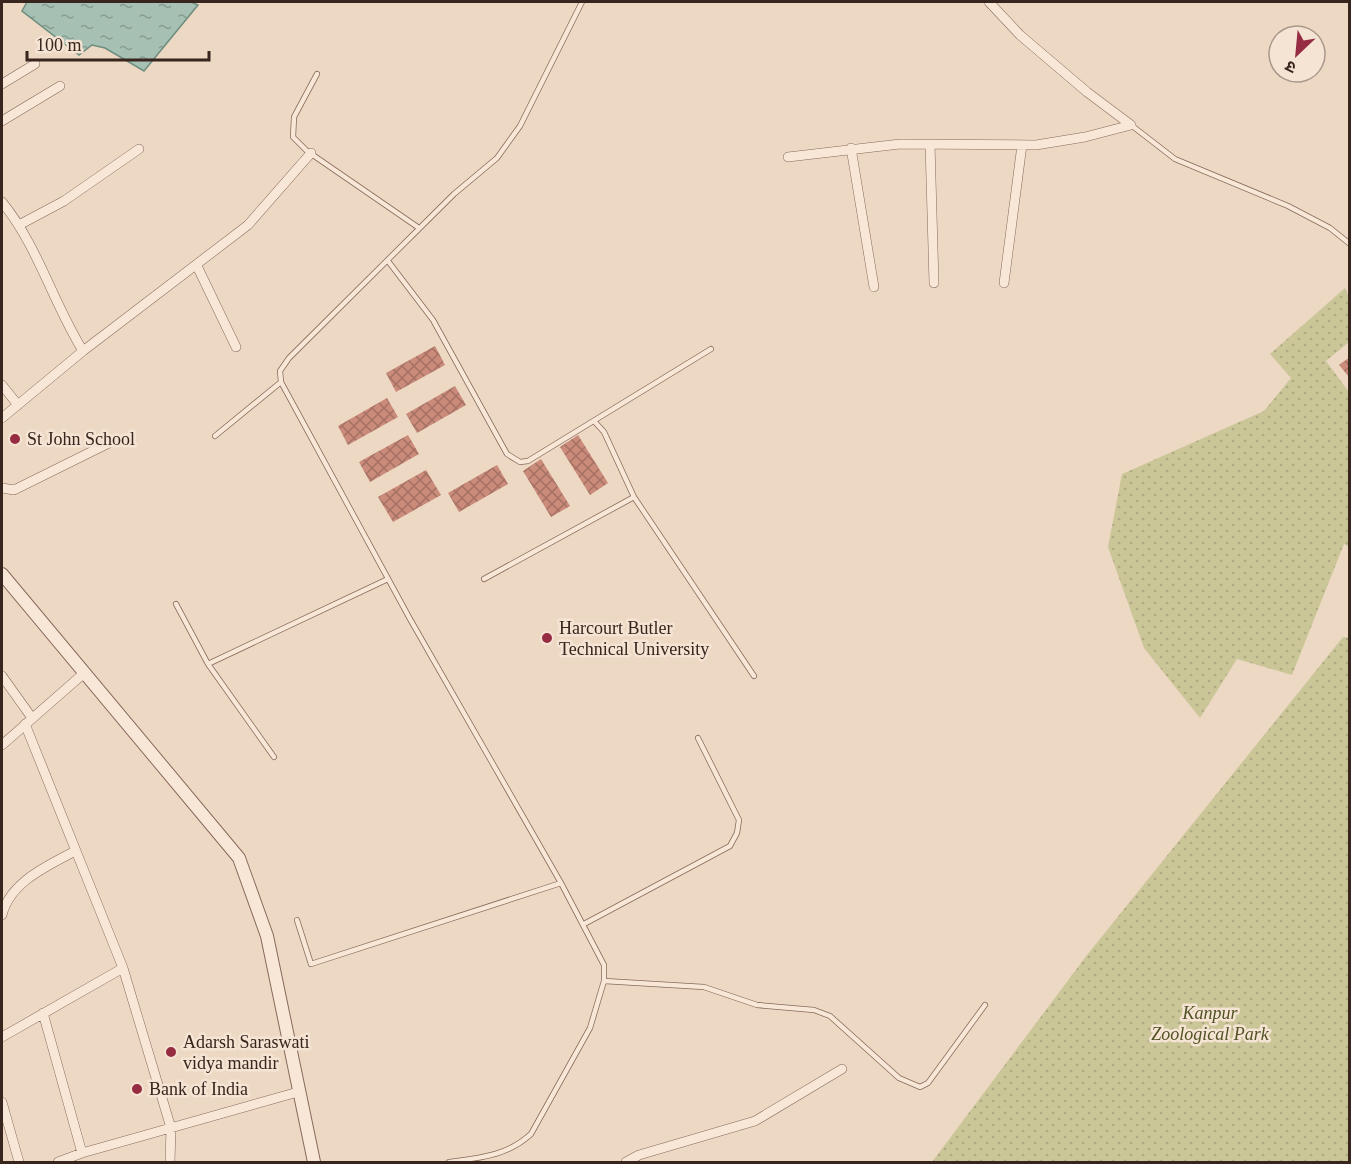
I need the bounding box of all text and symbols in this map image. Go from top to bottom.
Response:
scale bar [27,24,208,62]
north arrow [1267,24,1327,84]
text: 100 m [36,35,82,55]
text: उ [1282,57,1299,77]
place label: St John School [27,429,135,449]
marker: St John School [8,432,22,446]
place label: Harcourt Butler Technical University [559,618,709,659]
marker: Harcourt Butler Technical University [540,631,554,645]
park label: Kanpur Zoological Park [1151,1003,1270,1044]
place label: Adarsh Saraswati vidya mandir [183,1032,309,1073]
marker: Adarsh Saraswati vidya mandir [164,1045,178,1059]
place label: Bank of India [149,1079,248,1099]
marker: Bank of India [130,1082,144,1096]

